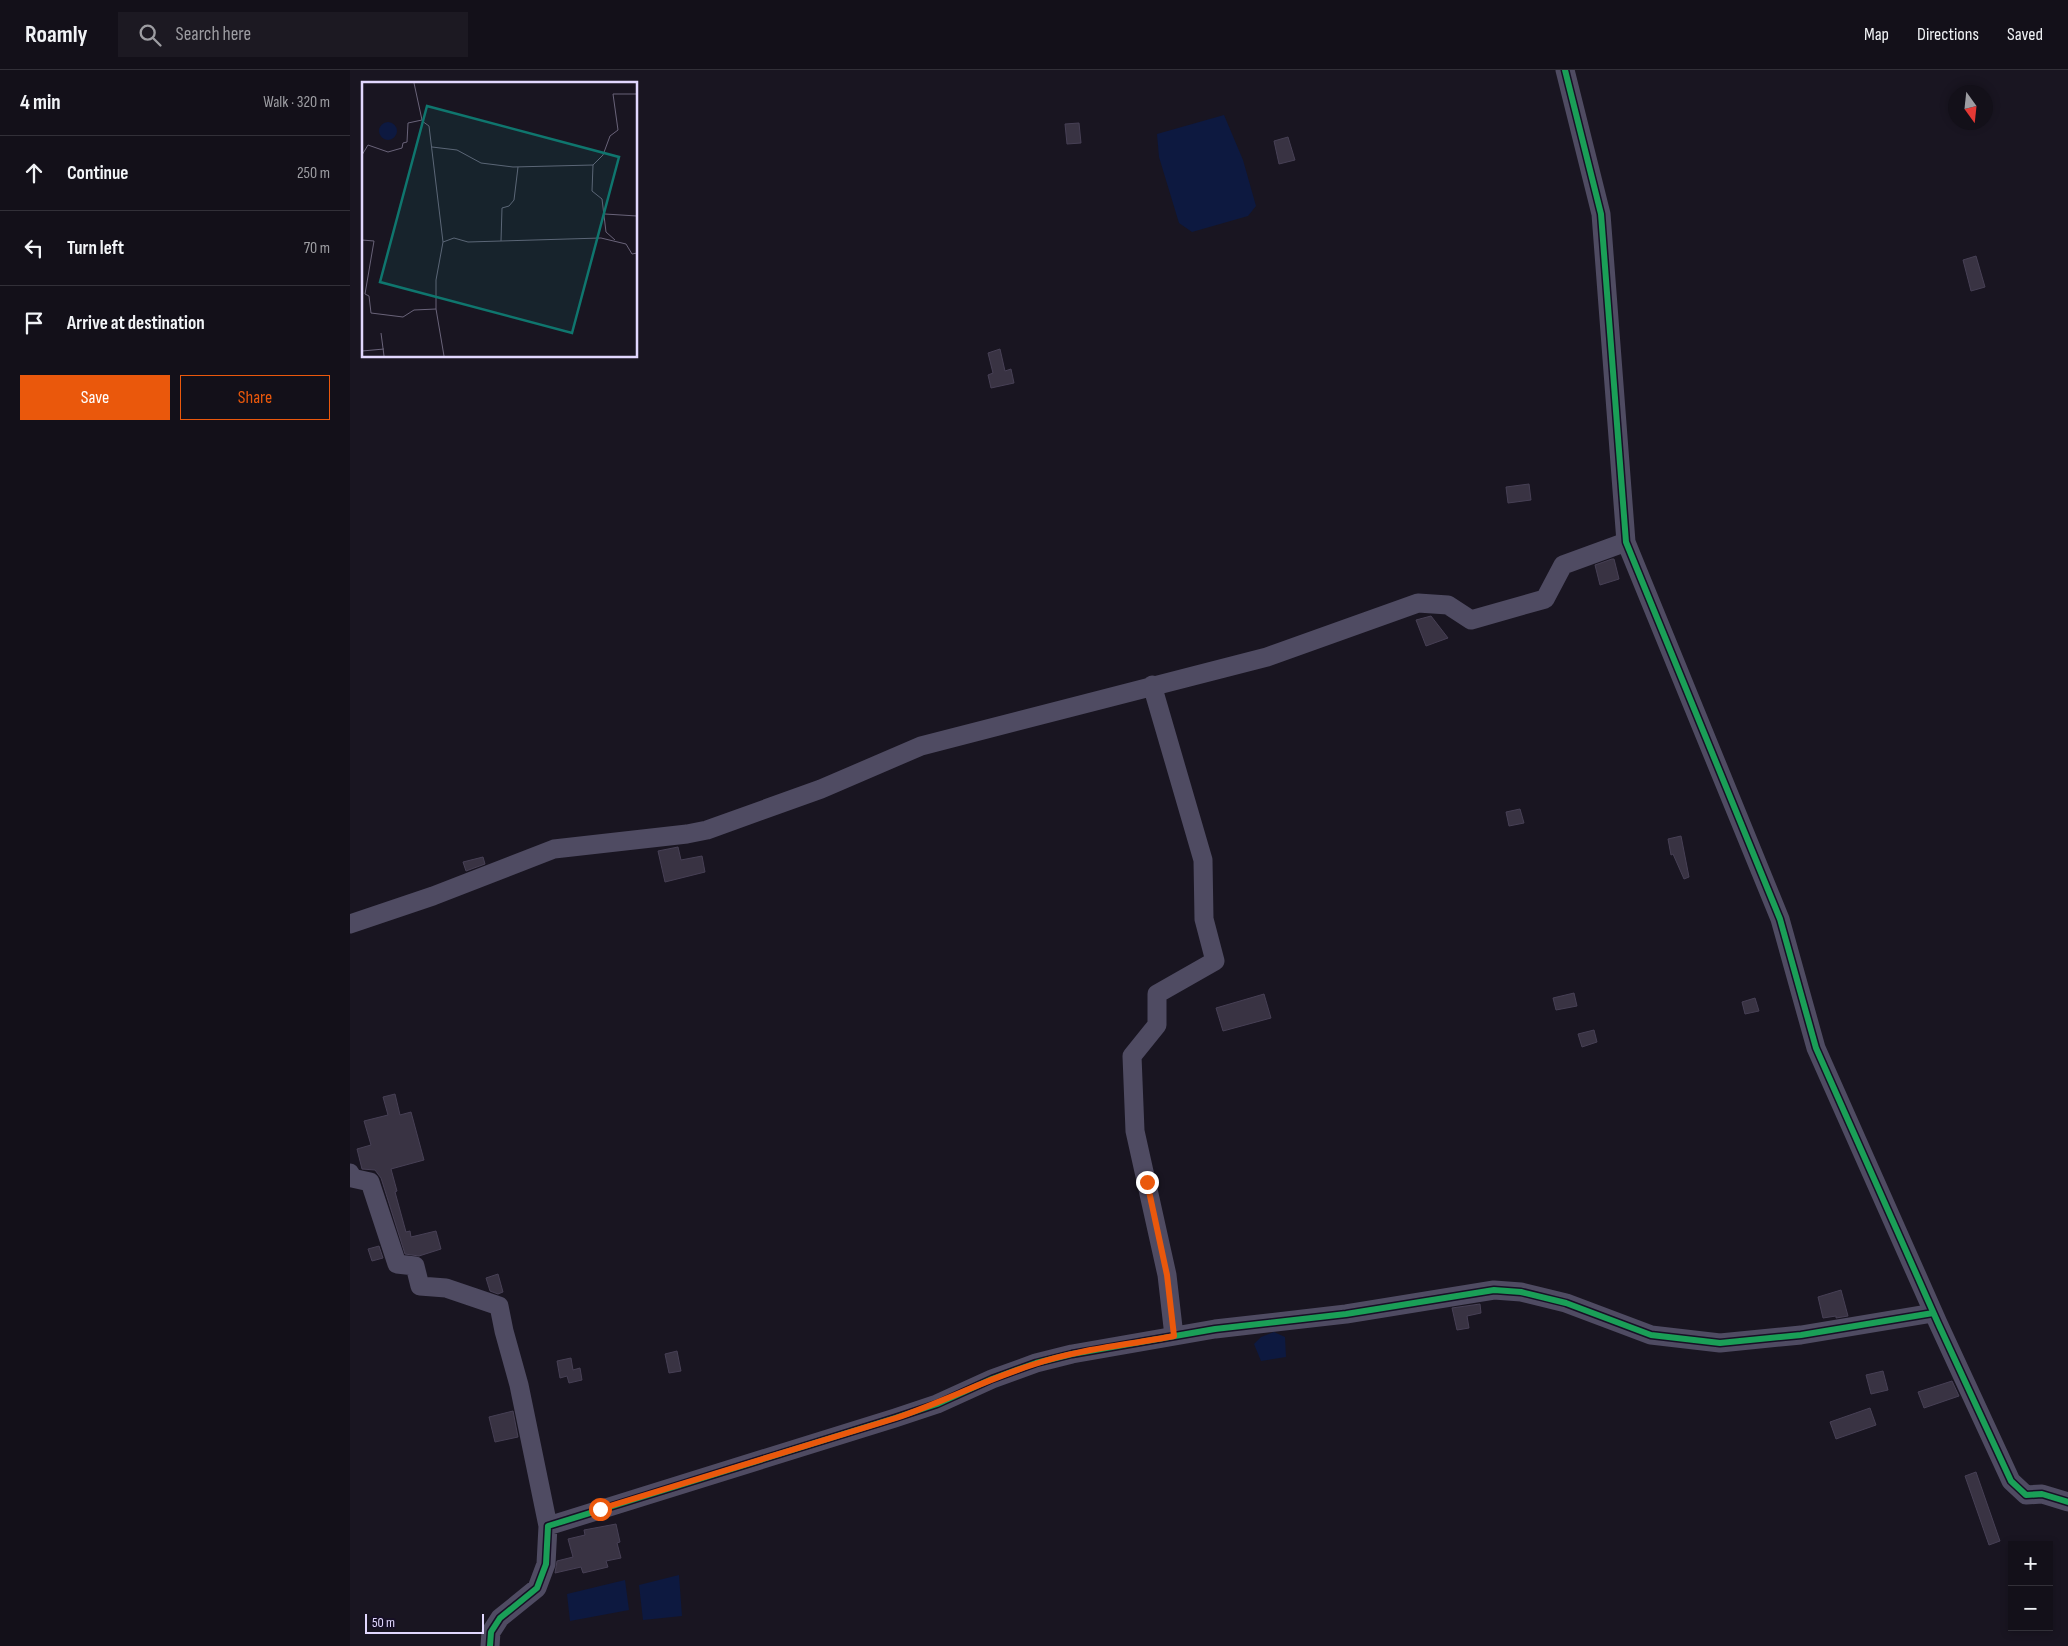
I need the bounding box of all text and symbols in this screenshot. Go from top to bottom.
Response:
search box [118,12,468,57]
text: Roamly [25,20,88,49]
icon: search [136,21,164,49]
text: Search here [176,23,251,46]
text: Map [1864,24,1889,45]
text: Directions [1917,24,1979,45]
text: Saved [2007,24,2043,45]
inset map [362,82,638,358]
north arrow [1948,85,1993,130]
text: 4 min [20,90,61,115]
text: Walk · 320 m [263,93,330,112]
icon: ahead [20,159,48,187]
text: Continue [67,162,128,185]
text: 250 m [297,164,330,183]
icon: left [20,234,48,262]
text: Turn left [67,237,124,260]
text: 70 m [304,239,330,258]
icon: arrive [20,309,48,337]
text: Arrive at destination [67,312,205,335]
button: Save [20,375,170,420]
button: Share [180,375,330,420]
route end [1136,1171,1159,1194]
route start [589,1498,612,1521]
map controls [2008,1541,2053,1631]
button: + [2008,1541,2053,1586]
button: − [2008,1586,2053,1631]
scale bar [365,1611,484,1634]
text: 50 m [372,1614,395,1631]

